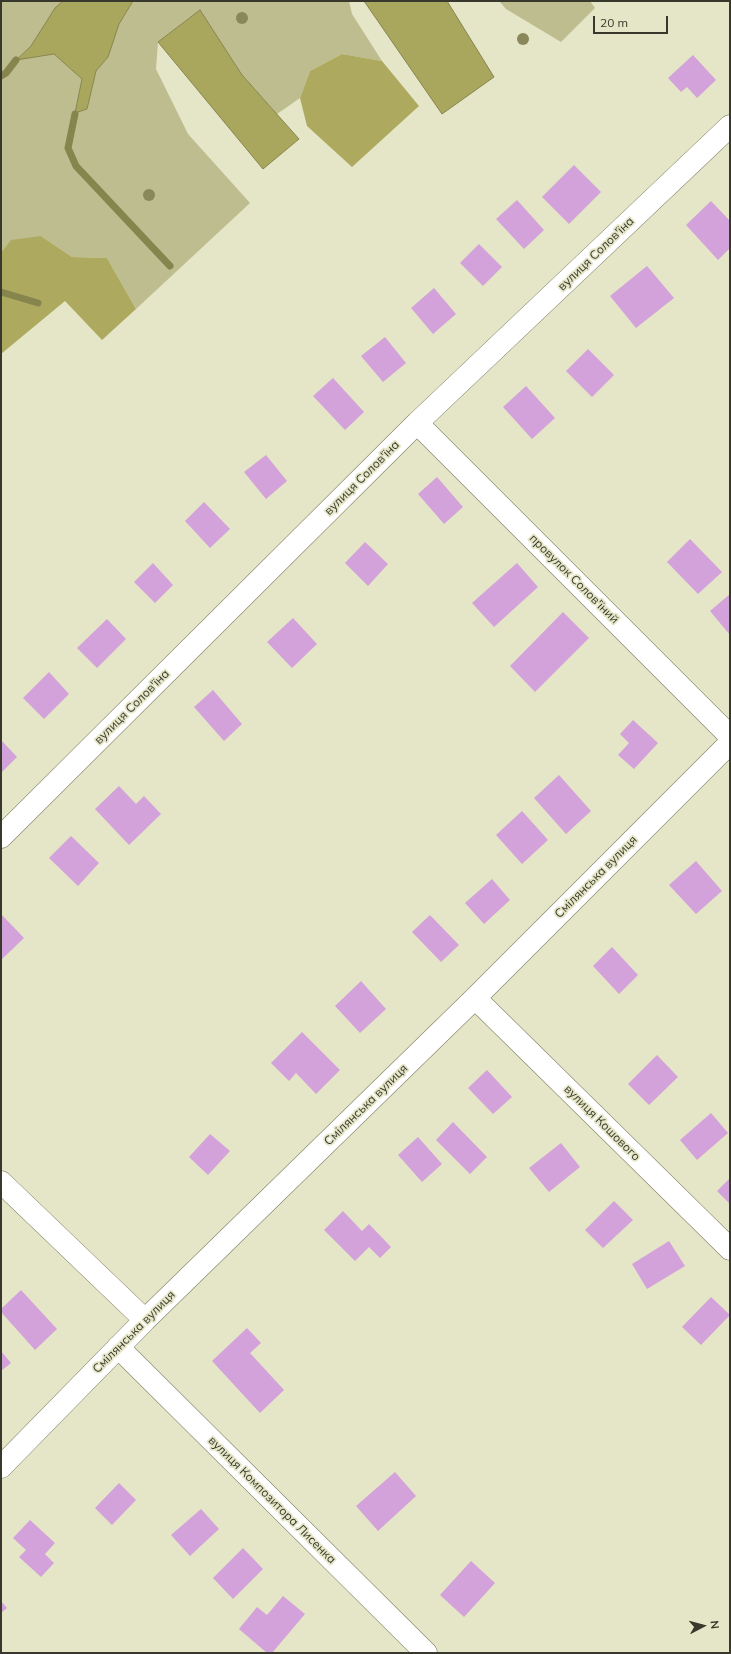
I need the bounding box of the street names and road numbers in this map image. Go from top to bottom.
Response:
street label: вулиця Солов'їна [555,214,637,294]
street label: вулиця Солов'їна [322,438,402,518]
street label: провулок Солов'їний [526,531,622,627]
street label: вулиця Солов'їна [92,667,172,747]
street label: Смілянська вулиця [552,833,640,921]
street label: Смілянська вулиця [321,1061,411,1149]
street label: вулиця Кошового [561,1082,643,1164]
street label: Смілянська вулиця [90,1288,178,1376]
street label: вулиця Композитора Лисенка [205,1433,339,1567]

